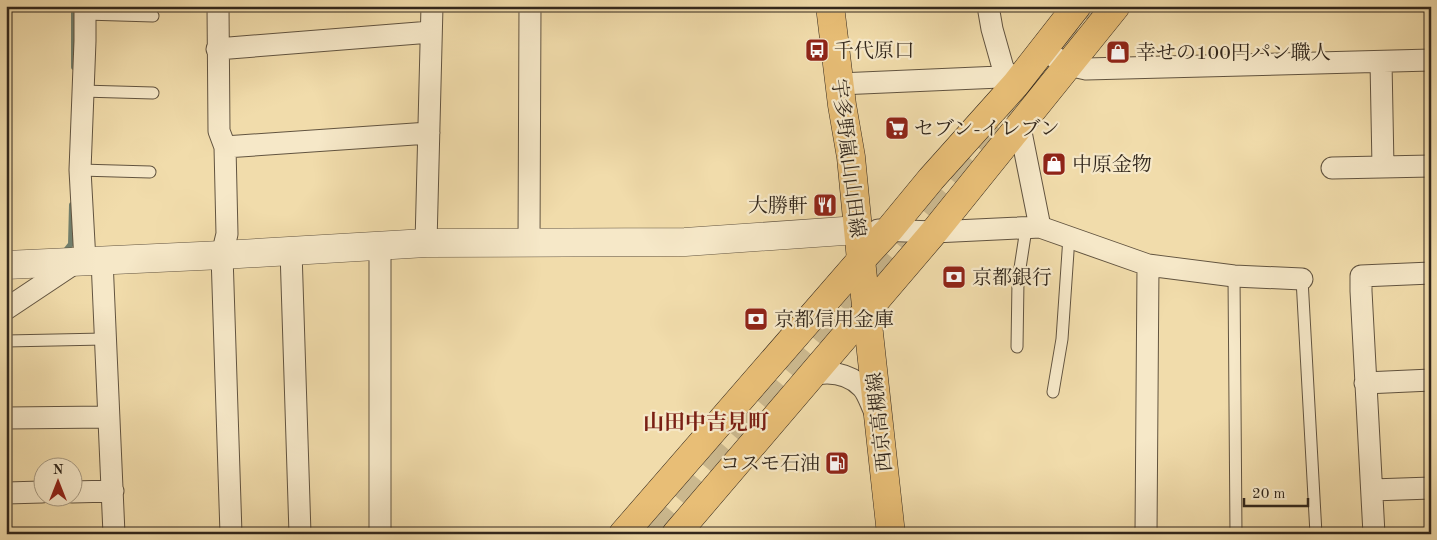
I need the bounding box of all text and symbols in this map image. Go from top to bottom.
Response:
bus stop icon: 千代原口 [804,37,830,63]
shop icon: 幸せの100円パン職人 [1105,39,1131,65]
place label: 千代原口 [834,40,914,62]
place label: 幸せの100円パン職人 [1136,42,1331,64]
street label: 宇多野嵐山山田線 [827,77,869,239]
supermarket icon: セブン-イレブン [884,115,910,141]
place label: セブン-イレブン [914,118,1060,140]
shop icon: 中原金物 [1041,151,1067,177]
place label: 中原金物 [1072,154,1152,176]
restaurant icon: 大勝軒 [812,192,838,218]
place label: 大勝軒 [748,195,808,217]
bank icon: 京都銀行 [941,264,967,290]
place label: 京都銀行 [972,267,1052,289]
bank icon: 京都信用金庫 [743,306,769,332]
place label: 京都信用金庫 [774,309,894,331]
street label: 西京高槻線 [864,371,896,473]
district label: 山田中吉見町 [643,411,769,434]
fuel station icon: コスモ石油 [824,450,850,476]
place label: コスモ石油 [720,453,820,475]
north arrow [32,458,82,508]
text: N [53,463,64,477]
scale bar [1244,475,1308,507]
text: 20 m [1252,487,1286,502]

